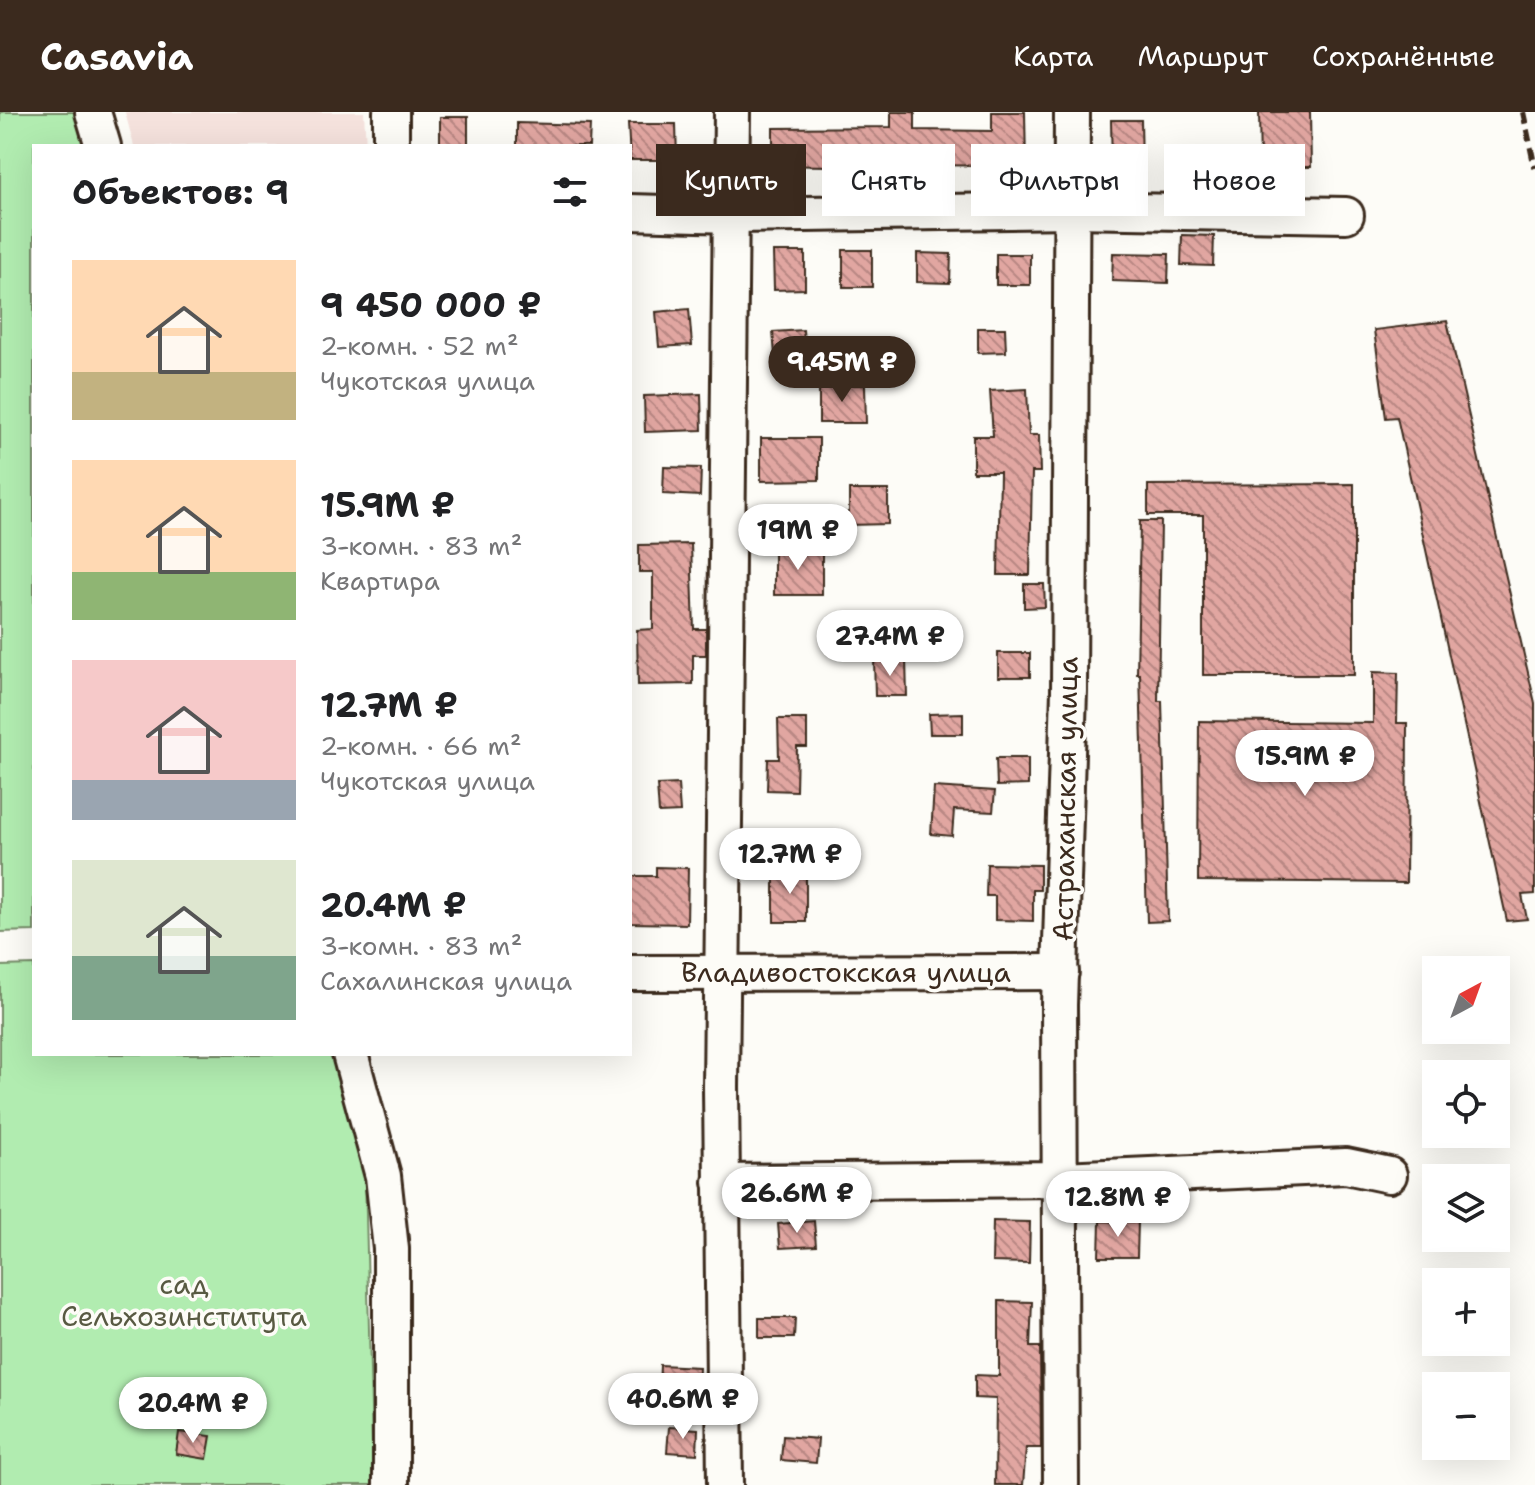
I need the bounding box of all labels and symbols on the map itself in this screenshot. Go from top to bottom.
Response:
pin: 9.45M ₽ [768,336,916,404]
pin: 19M ₽ [742,504,854,572]
pin: 27.4M ₽ [816,610,964,678]
street label: Астраханская улица [1044,656,1086,942]
pin: 15.9M ₽ [1231,730,1379,798]
pin: 12.7M ₽ [716,828,864,896]
street label: Владивостокская улица [681,953,1011,991]
north arrow [1422,956,1510,1044]
pin: 26.6M ₽ [723,1167,871,1235]
pin: 12.8M ₽ [1044,1171,1192,1239]
park label: сад Сельхозинститута [61,1265,307,1335]
pin: 40.6M ₽ [609,1373,757,1441]
pin: 20.4M ₽ [119,1377,267,1445]

